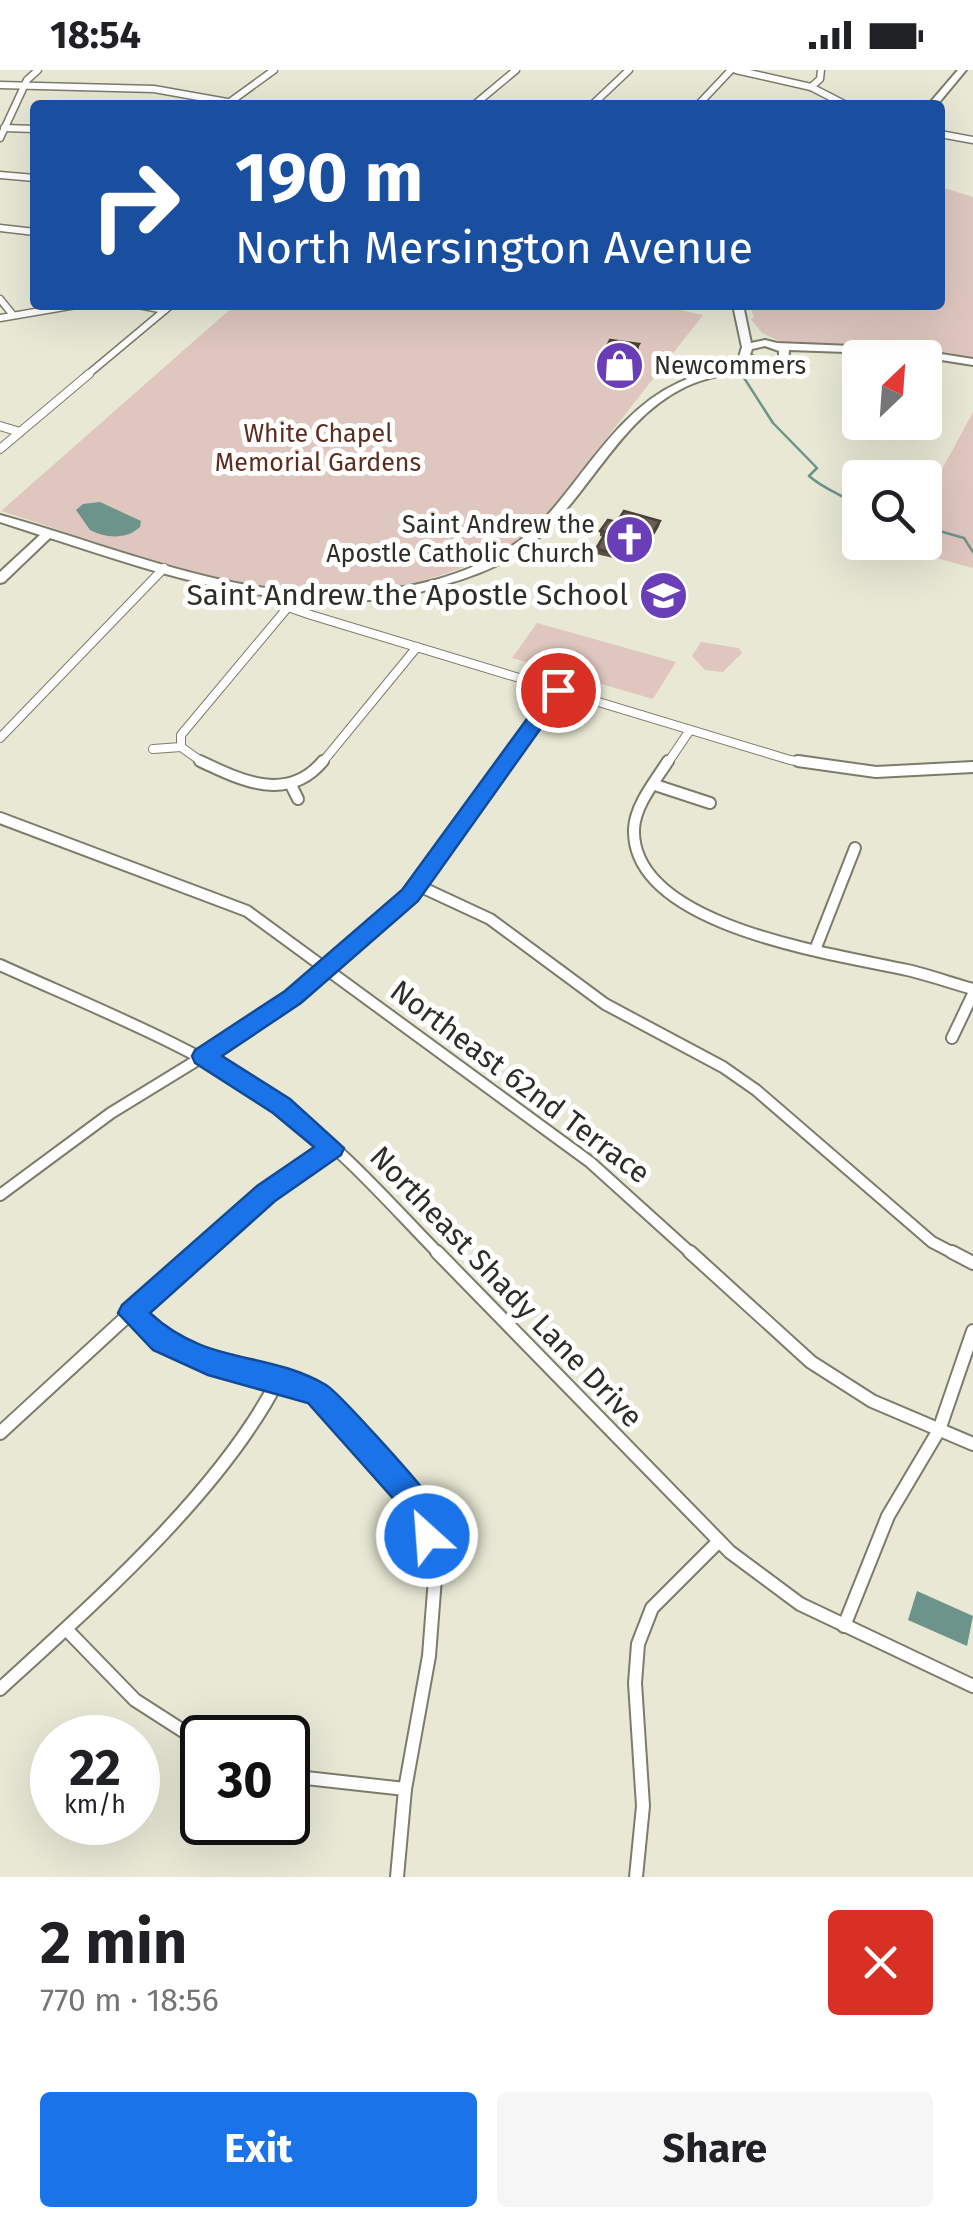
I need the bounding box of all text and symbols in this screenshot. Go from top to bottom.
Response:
text: 18:54 [50,12,141,58]
text: 190 m [235,136,423,220]
icon: right [70,140,200,270]
text: North Mersington Avenue [235,221,753,275]
shop icon: Newcommers [593,340,645,392]
north arrow [842,340,942,440]
map controls [842,340,942,560]
place label: Newcommers [654,351,806,381]
park label: White Chapel Memorial Gardens [215,419,421,478]
button: search [842,460,942,560]
place label: Saint Andrew the Apostle Catholic Church [326,510,595,569]
church icon: Saint Andrew the Apostle Catholic Church [604,513,656,565]
school or university icon: Saint Andrew the Apostle School [637,569,689,621]
place label: Saint Andrew the Apostle School [186,577,628,613]
pin [516,648,601,733]
icon: arrive [531,663,586,718]
street label: Northeast 62nd Terrace [383,973,657,1191]
street label: Northeast Shady Lane Drive [362,1139,650,1435]
position arrow [375,1484,479,1588]
speed limit sign: 30 [180,1715,310,1845]
text: 22 [69,1738,121,1798]
text: km/h [64,1790,126,1820]
text: 2 min [40,1907,187,1979]
button: close [828,1910,933,2015]
text: 770 m · 18:56 [40,1981,219,2019]
button: Exit [40,2092,477,2207]
button: Share [497,2092,933,2207]

